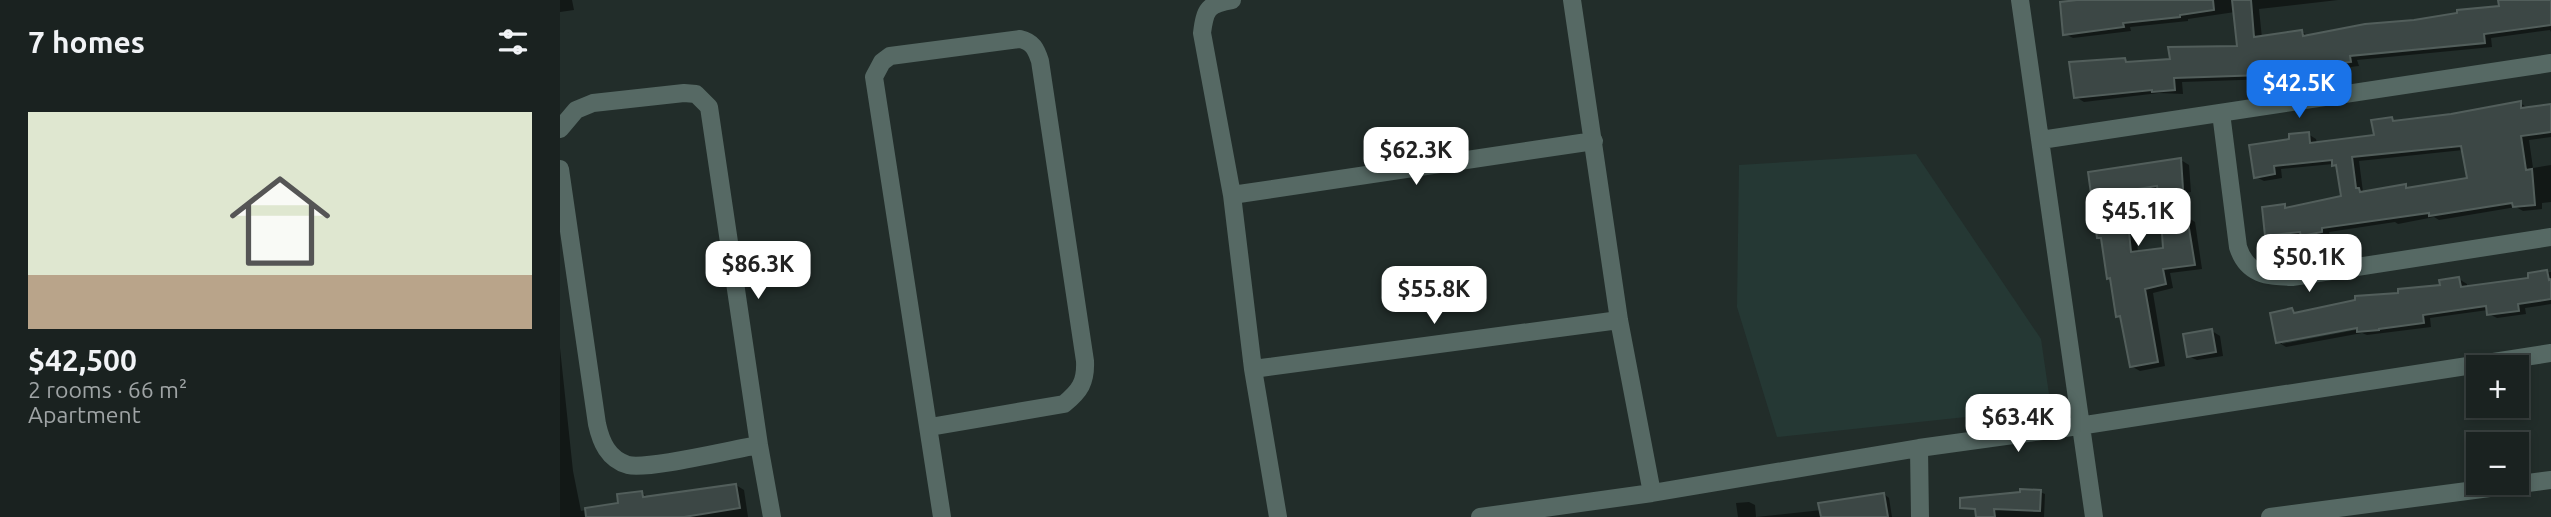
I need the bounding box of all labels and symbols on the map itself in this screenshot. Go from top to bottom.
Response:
pin: $42.5K [2242,60,2356,120]
pin: $62.3K [1359,128,1473,187]
pin: $45.1K [2081,188,2195,248]
pin: $50.1K [2252,234,2366,294]
pin: $86.3K [701,242,815,301]
pin: $55.8K [1377,266,1491,326]
pin: $63.4K [1961,394,2075,454]

